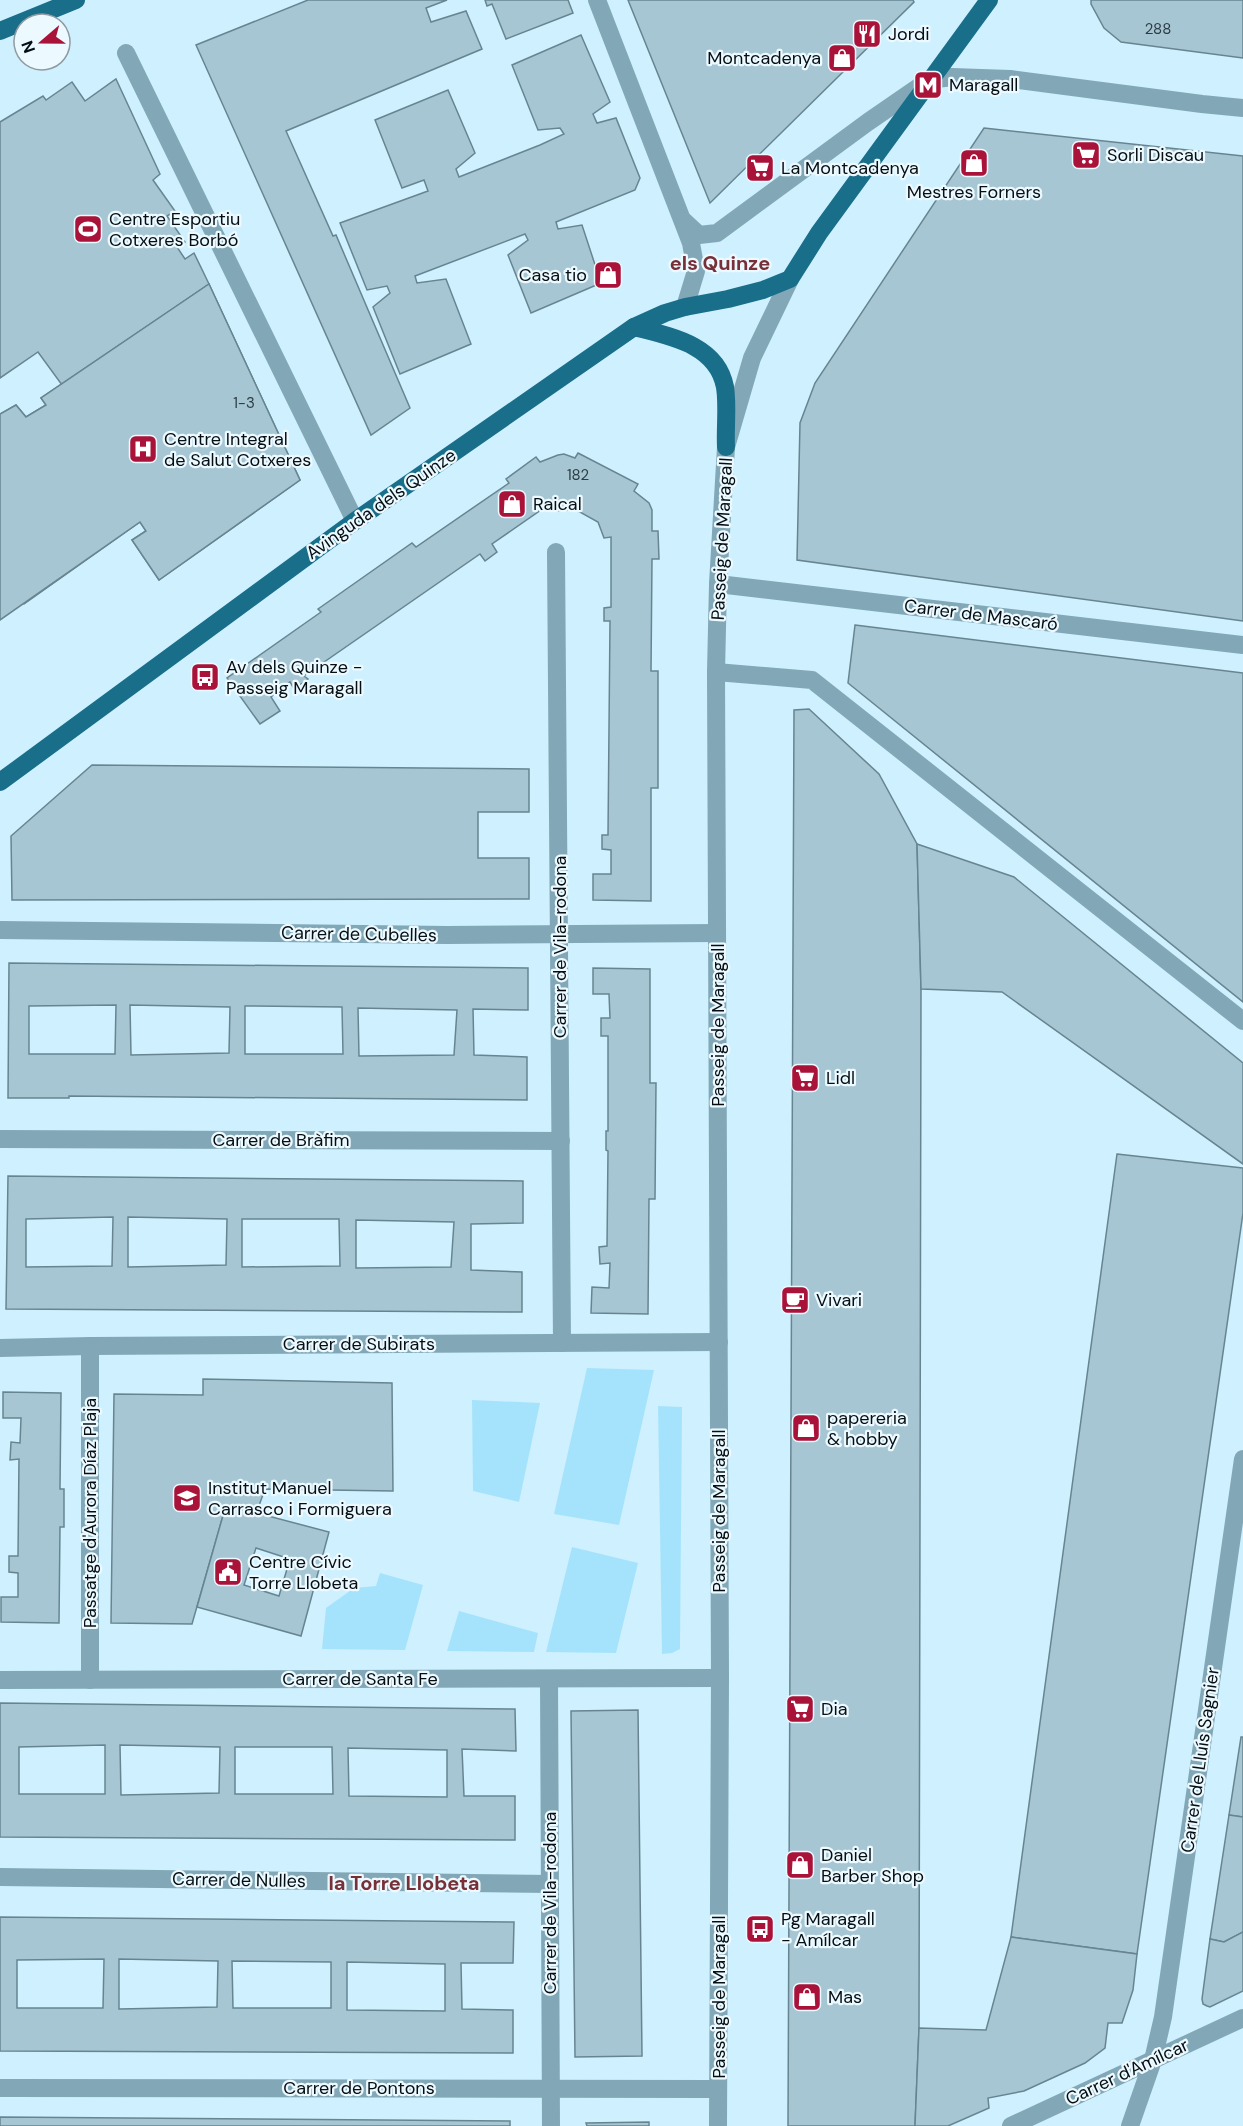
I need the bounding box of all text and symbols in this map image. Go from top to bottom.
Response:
north arrow [12,12,72,72]
restaurant icon: Jordi [851,18,883,50]
house number: 288 [1145,19,1171,39]
place label: Jordi [888,22,930,46]
text: N [17,38,40,56]
shop icon: Montcadenya [826,42,858,74]
place label: Montcadenya [707,46,821,70]
metro station icon: Maragall [912,69,944,101]
place label: Maragall [949,73,1018,97]
supermarket icon: Sorli Discau [1070,139,1102,171]
place label: Sorli Discau [1107,143,1204,167]
shop icon: Mestres Forners [958,147,990,179]
supermarket icon: La Montcadenya [744,152,776,184]
place label: La Montcadenya [781,156,919,180]
place label: Mestres Forners [907,180,1041,204]
place label: Centre Esportiu Cotxeres Borbó [109,207,240,252]
sports icon: Centre Esportiu Cotxeres Borbó [72,213,104,245]
district label: els Quinze [670,250,770,276]
shop icon: Casa tio [592,259,624,291]
place label: Casa tio [519,263,587,287]
house number: 1-3 [233,393,255,413]
place label: Centre Integral de Salut Cotxeres [164,427,311,472]
hospital icon: Centre Integral de Salut Cotxeres [127,433,159,465]
street label: Avinguda dels Quinze [301,443,461,565]
street label: Passeig de Maragall [706,457,738,621]
house number: 182 [567,465,589,485]
shop icon: Raical [496,488,528,520]
place label: Raical [533,492,582,516]
street label: Carrer de Mascaró [903,594,1059,636]
place label: Av dels Quinze - Passeig Maragall [226,655,363,700]
bus stop icon: Av dels Quinze - Passeig Maragall [189,661,221,693]
street label: Carrer de Vila-rodona [548,856,572,1038]
street label: Carrer de Cubelles [281,921,437,947]
street label: Passeig de Maragall [706,944,730,1106]
supermarket icon: Lidl [789,1062,821,1094]
place label: Lidl [826,1066,855,1090]
street label: Carrer de Bràfim [212,1128,350,1152]
cafe icon: Vivari [779,1284,811,1316]
place label: Vivari [816,1288,862,1312]
street label: Carrer de Subirats [283,1332,435,1356]
street label: Passatge d'Aurora Díaz Plaja [78,1398,102,1628]
place label: papereria & hobby [827,1406,907,1451]
shop icon: papereria & hobby [790,1412,822,1444]
street label: Passeig de Maragall [707,1430,731,1592]
place label: Institut Manuel Carrasco i Formiguera [208,1476,392,1521]
school or university icon: Institut Manuel Carrasco i Formiguera [171,1482,203,1514]
place label: Centre Cívic Torre Llobeta [249,1550,358,1595]
public building icon: Centre Cívic Torre Llobeta [212,1556,244,1588]
street label: Carrer de Lluís Sagnier [1175,1665,1225,1854]
street label: Carrer de Santa Fe [282,1667,438,1691]
supermarket icon: Dia [784,1693,816,1725]
place label: Dia [821,1697,848,1721]
street label: Carrer de Vila-rodona [538,1812,562,1994]
place label: Daniel Barber Shop [821,1843,924,1888]
shop icon: Daniel Barber Shop [784,1849,816,1881]
street label: Carrer de Nulles [172,1867,306,1893]
district label: la Torre Llobeta [328,1870,480,1896]
place label: Pg Maragall - Amílcar [781,1907,875,1952]
bus stop icon: Pg Maragall - Amílcar [744,1913,776,1945]
street label: Passeig de Maragall [707,1916,731,2078]
shop icon: Mas [791,1981,823,2013]
place label: Mas [828,1985,862,2009]
street label: Carrer d'Amílcar [1062,2033,1193,2111]
street label: Carrer de Pontons [283,2076,435,2100]

